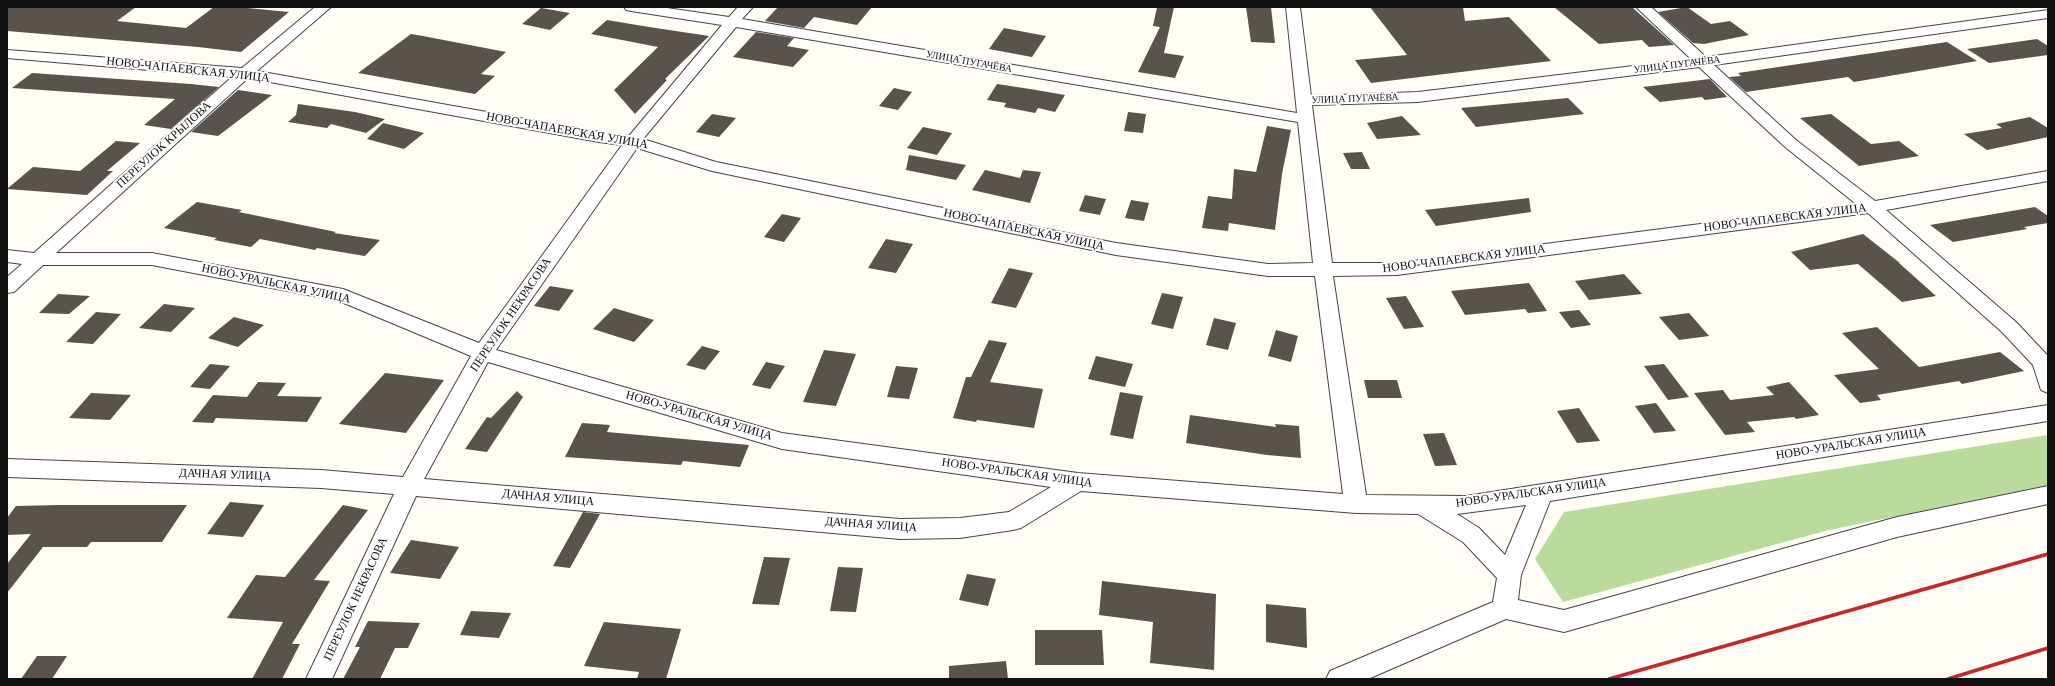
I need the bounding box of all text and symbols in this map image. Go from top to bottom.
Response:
street label: УЛИЦА ПУГАЧЁВА [925,48,1013,76]
street label: НОВО-ЧАПАЕВСКАЯ УЛИЦА [106,54,270,86]
street label: УЛИЦА ПУГАЧЁВА [1633,54,1721,76]
street label: УЛИЦА ПУГАЧЁВА [1311,91,1399,107]
street label: ПЕРЕУЛОК КРЫЛОВА [114,99,214,191]
street label: НОВО-ЧАПАЕВСКАЯ УЛИЦА [485,110,649,152]
street label: НОВО-ЧАПАЕВСКАЯ УЛИЦА [1703,201,1867,235]
street label: НОВО-ЧАПАЕВСКАЯ УЛИЦА [942,206,1106,254]
street label: НОВО-ЧАПАЕВСКАЯ УЛИЦА [1382,242,1546,276]
street label: ПЕРЕУЛОК НЕКРАСОВА [467,255,555,375]
street label: НОВО-УРАЛЬСКАЯ УЛИЦА [200,261,352,307]
street label: НОВО-УРАЛЬСКАЯ УЛИЦА [624,388,774,444]
street label: НОВО-УРАЛЬСКАЯ УЛИЦА [1775,425,1927,463]
street label: НОВО-УРАЛЬСКАЯ УЛИЦА [941,455,1093,491]
street label: ДАЧНАЯ УЛИЦА [179,466,271,484]
street label: НОВО-УРАЛЬСКАЯ УЛИЦА [1455,475,1607,511]
street label: ДАЧНАЯ УЛИЦА [501,487,595,509]
street label: ДАЧНАЯ УЛИЦА [824,515,918,535]
street label: ПЕРЕУЛОК НЕКРАСОВА [321,535,391,663]

